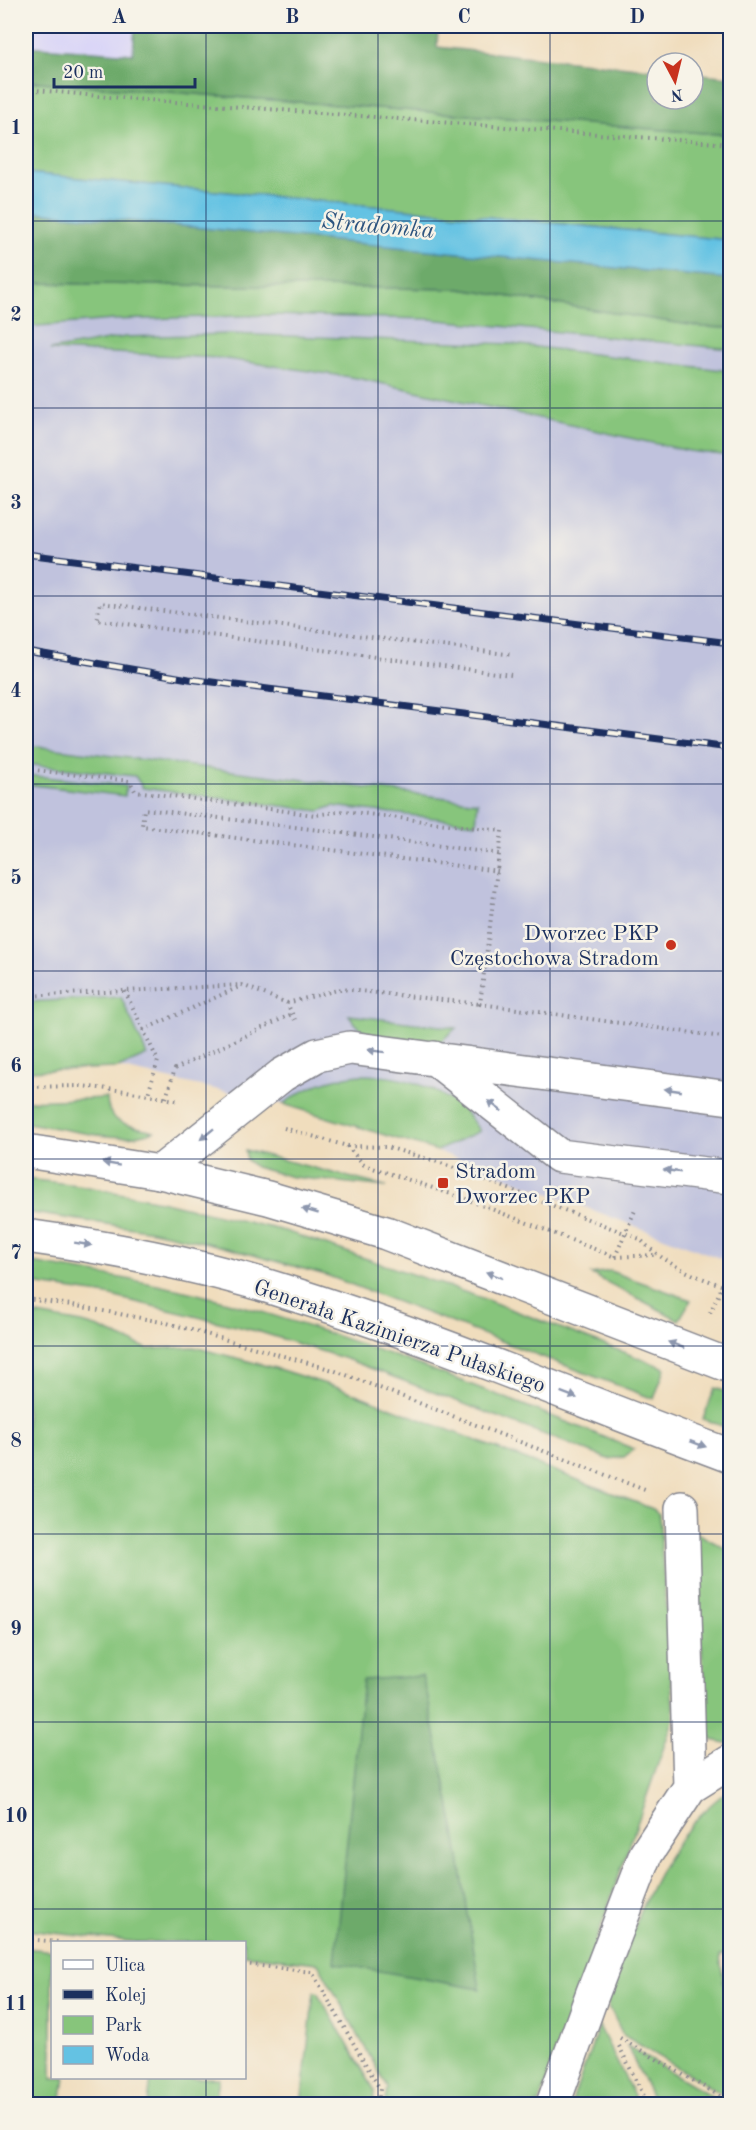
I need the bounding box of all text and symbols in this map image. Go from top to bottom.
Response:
text: A [111,8,127,28]
text: B [285,8,299,28]
text: C [457,8,471,28]
text: D [629,8,645,28]
scale bar [54,51,195,89]
north arrow [645,51,705,111]
text: 20 m [63,64,103,82]
text: N [669,85,684,103]
text: 1 [10,119,22,139]
water label: Stradomka [320,210,436,244]
text: 2 [10,306,22,326]
text: 3 [10,494,22,514]
text: 4 [10,682,22,702]
text: 5 [10,868,22,889]
place label: Dworzec PKP Częstochowa Stradom [450,923,659,970]
marker: Dworzec PKP Częstochowa Stradom [664,938,678,952]
one-way arrow [366,1046,385,1056]
text: 6 [10,1057,22,1077]
one-way arrow [663,1086,682,1095]
one-way arrow [488,1101,503,1113]
one-way arrow [199,1127,215,1140]
one-way arrow [102,1159,121,1168]
place label: Stradom Dworzec PKP [455,1161,590,1208]
one-way arrow [663,1166,682,1175]
marker: Stradom Dworzec PKP [436,1176,450,1190]
one-way arrow [301,1206,319,1215]
one-way arrow [74,1240,93,1249]
text: 7 [10,1244,22,1264]
one-way arrow [485,1269,503,1279]
street label: Generała Kazimierza Pułaskiego [251,1277,548,1397]
one-way arrow [667,1339,685,1349]
one-way arrow [560,1391,578,1401]
text: 8 [10,1432,22,1452]
one-way arrow [689,1440,707,1450]
text: 9 [10,1620,22,1640]
text: 10 [4,1807,28,1827]
legend [51,1941,246,2079]
text: Ulica [105,1957,146,1975]
text: Kolej [105,1987,146,2005]
text: 11 [4,1995,28,2015]
text: Park [105,2017,142,2035]
text: Woda [105,2047,150,2065]

